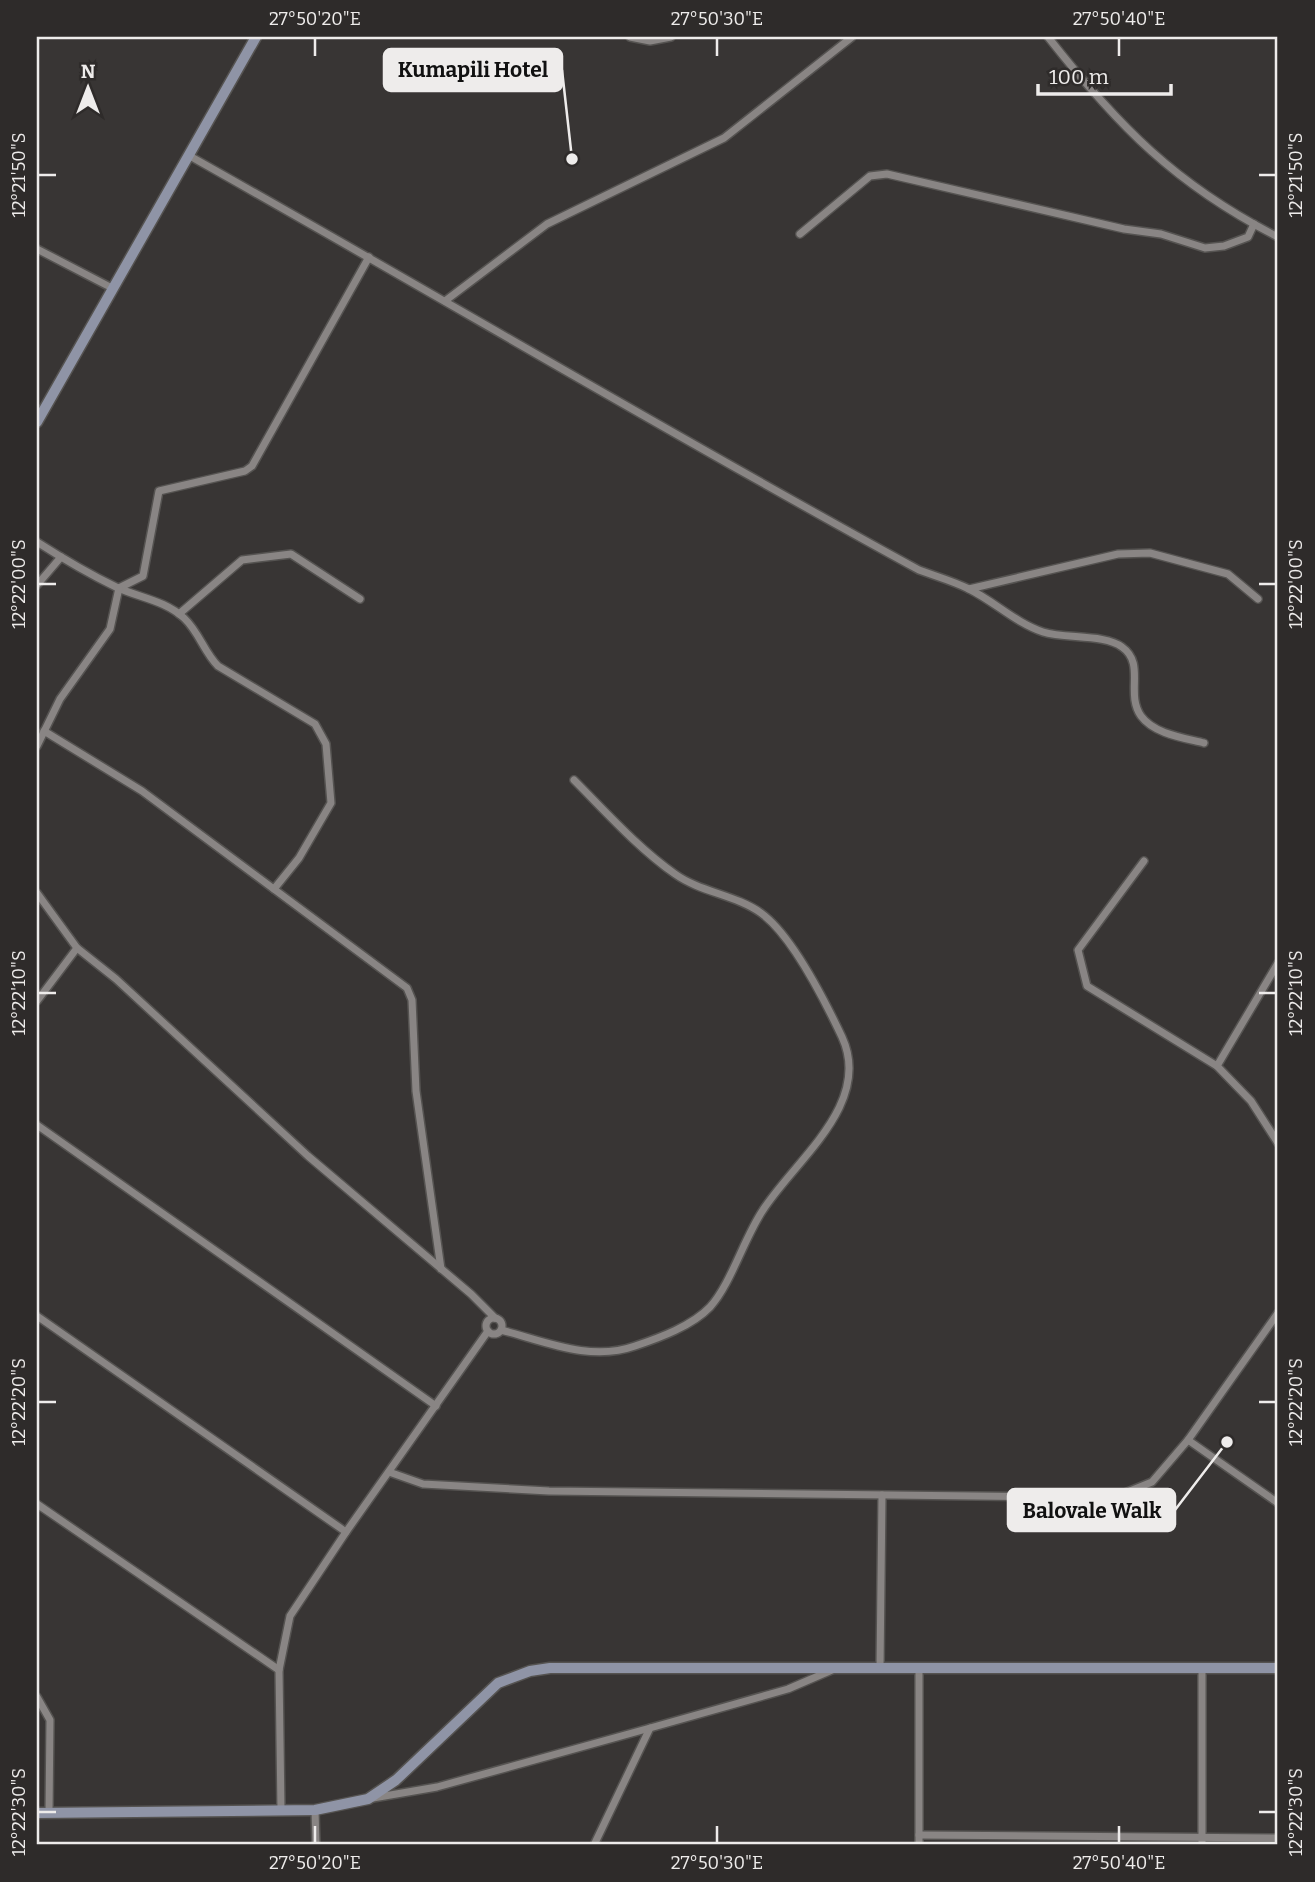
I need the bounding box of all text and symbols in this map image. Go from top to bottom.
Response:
text: 27°50'20"E [269,8,361,30]
text: 27°50'30"E [671,8,763,30]
text: 27°50'40"E [1073,8,1165,30]
callout: Kumapili Hotel [384,49,562,91]
north arrow [52,52,122,122]
scale bar [1038,52,1172,96]
text: Kumapili Hotel [398,57,549,83]
text: N [81,60,96,83]
text: 100 m [1049,64,1109,90]
text: 12°21'50"S [8,132,30,218]
text: 12°21'50"S [1285,132,1307,218]
text: 12°22'00"S [8,539,30,629]
text: 12°22'00"S [1285,539,1307,629]
text: 12°22'10"S [8,950,30,1036]
text: 12°22'10"S [1285,950,1307,1036]
text: 12°22'20"S [8,1358,30,1446]
text: 12°22'20"S [1285,1358,1307,1446]
callout: Balovale Walk [1008,1489,1175,1531]
text: Balovale Walk [1023,1498,1162,1524]
text: 12°22'30"S [8,1768,30,1856]
text: 12°22'30"S [1285,1768,1307,1856]
text: 27°50'20"E [269,1852,361,1874]
text: 27°50'30"E [671,1852,763,1874]
text: 27°50'40"E [1073,1852,1165,1874]

